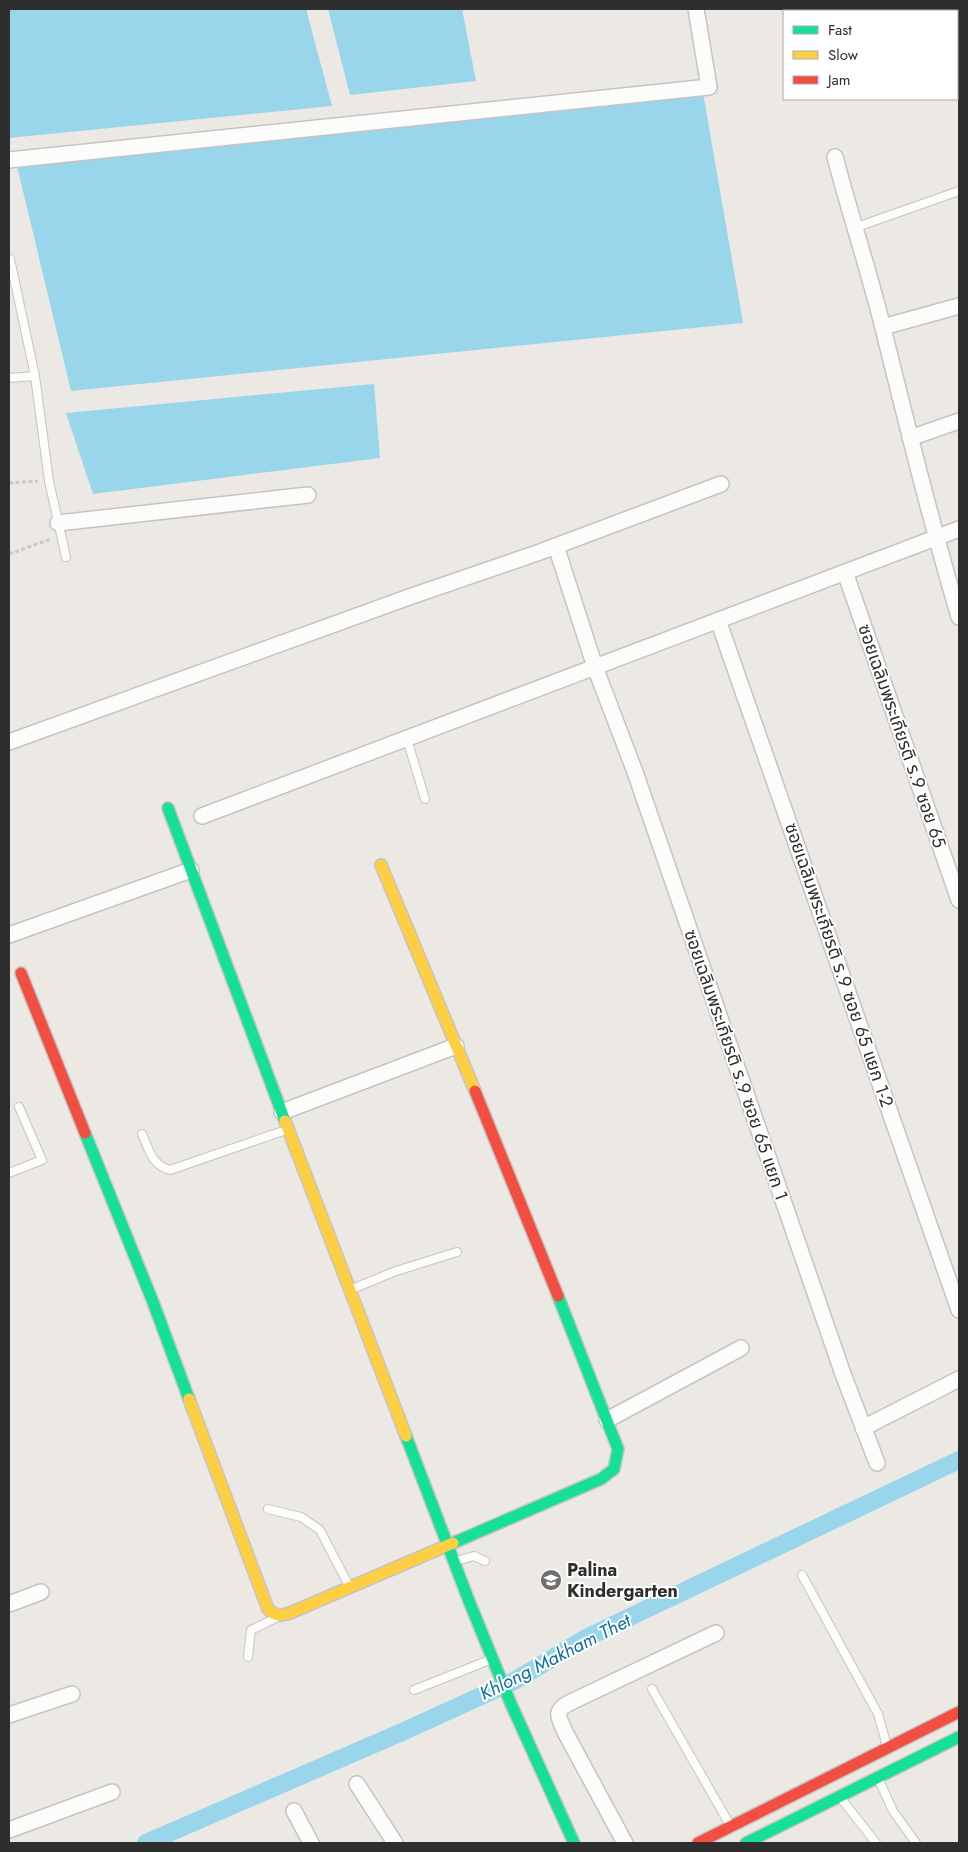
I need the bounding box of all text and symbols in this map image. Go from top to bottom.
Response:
legend [783,10,958,100]
text: Fast [828,19,852,41]
text: Slow [828,44,859,66]
text: Jam [826,69,851,91]
street label: ซอยเฉลิมพระเกียรติ ร.9 ซอย 65 [851,621,953,851]
street label: ซอยเฉลิมพระเกียรติ ร.9 ซอย 65 แยก 1-2 [778,819,900,1111]
street label: ซอยเฉลิมพระเกียรติ ร.9 ซอย 65 แยก 1 [677,926,795,1204]
place label: Palina Kindergarten [567,1557,678,1604]
school or university icon: Palina Kindergarten [539,1568,563,1592]
water label: Khlong Makham Thet [475,1607,637,1707]

